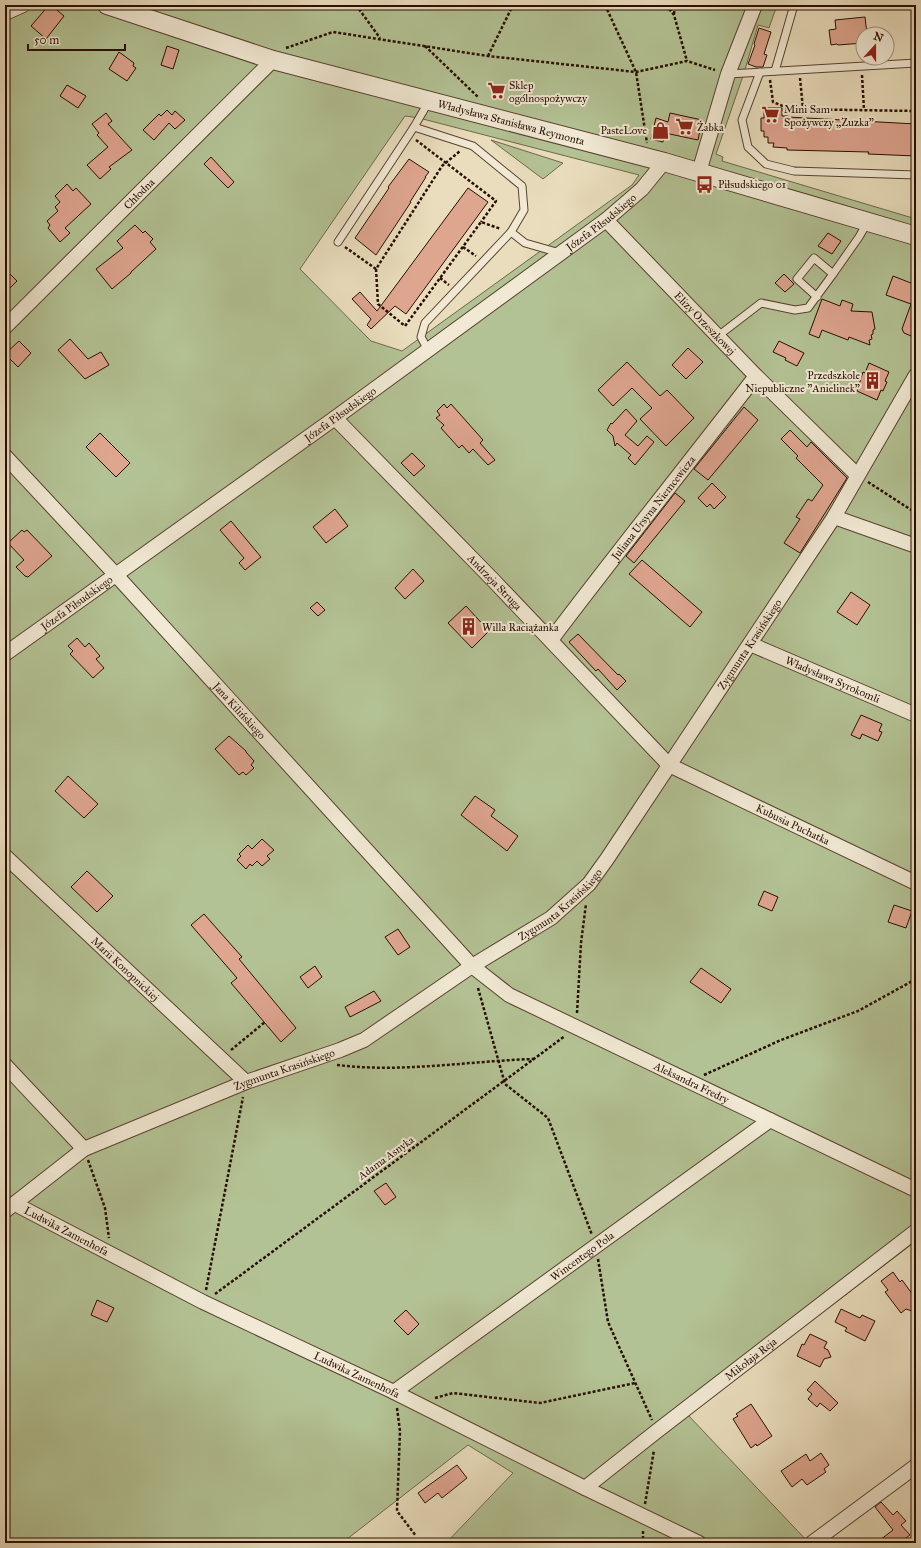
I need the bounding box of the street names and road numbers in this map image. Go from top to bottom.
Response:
street label: Władysława Stanisława Reymonta [436,97,586,148]
street label: Chłodna [121,175,157,212]
street label: Józefa Piłsudskiego [563,190,639,255]
street label: Elizy Orzeszkowej [672,289,738,357]
street label: Józefa Piłsudskiego [301,384,379,446]
street label: Juliana Ursyna Niemcewicza [608,453,698,564]
street label: Andrzeja Struga [464,551,525,613]
street label: Józefa Piłsudskiego [37,572,115,634]
street label: Zygmunta Krasińskiego [715,596,784,692]
street label: Władysława Syrokomli [783,653,882,705]
street label: Jana Kilińskiego [209,679,269,742]
street label: Kubusia Puchatka [754,801,832,847]
street label: Zygmunta Krasińskiego [516,866,605,943]
street label: Marii Konopnickiej [89,934,162,1004]
street label: Zygmunta Krasińskiego [232,1046,337,1093]
street label: Aleksandra Fredry [651,1059,732,1106]
street label: Adama Asnyka [355,1133,417,1183]
street label: Ludwika Zamenhofa [22,1204,111,1258]
street label: Wincentego Pola [548,1228,617,1283]
street label: Mikołaja Reja [722,1334,779,1383]
street label: Ludwika Zamenhofa [312,1349,402,1400]

